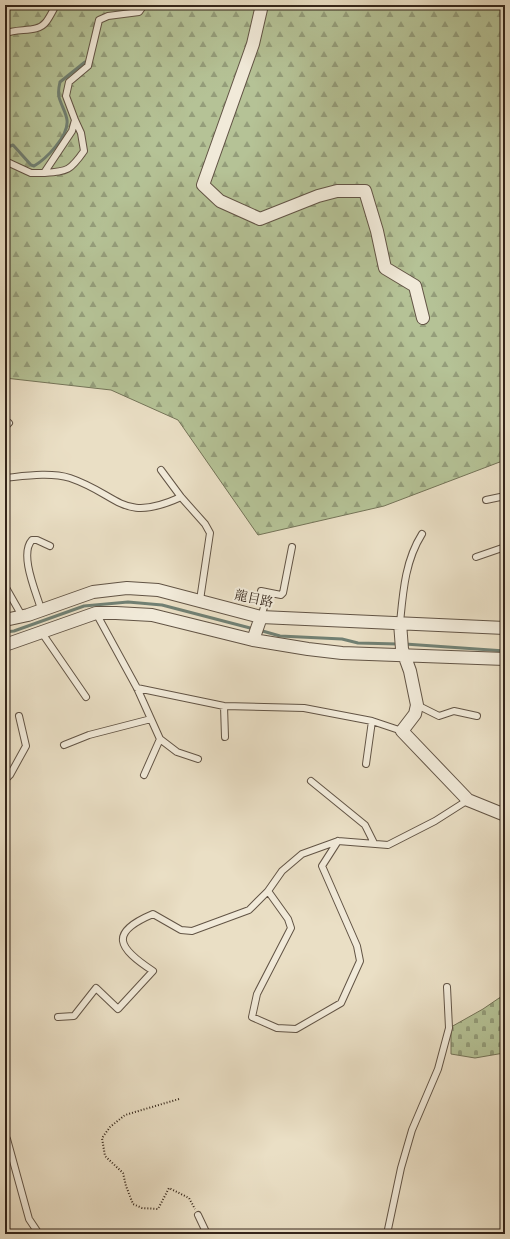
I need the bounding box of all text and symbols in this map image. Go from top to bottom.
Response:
street label: 龍目路 [233,586,275,612]

